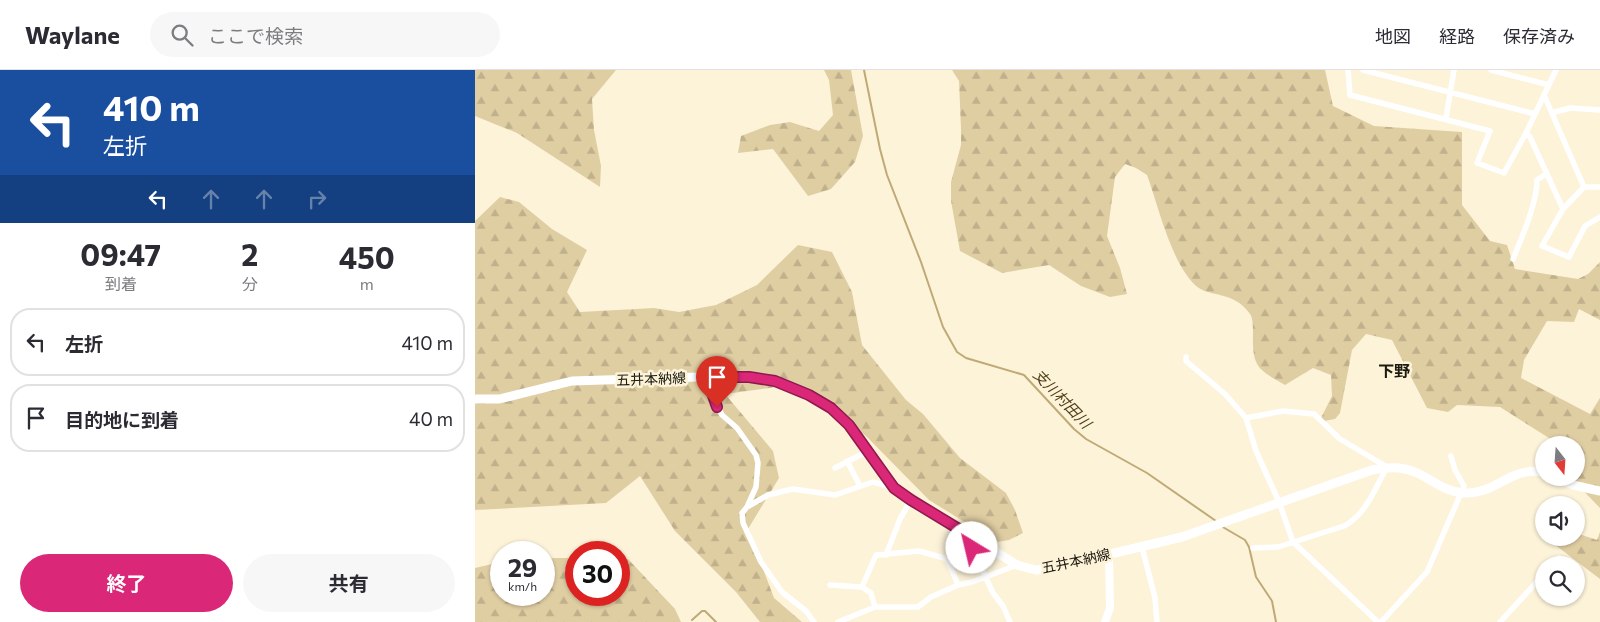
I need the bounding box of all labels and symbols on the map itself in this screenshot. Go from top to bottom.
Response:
pin [696,356,738,407]
district label: 下野 [1378,361,1410,380]
water label: 支川村田川 [1030,365,1097,433]
street label: 五井本納線 [616,369,686,388]
north arrow [1535,436,1585,486]
position arrow [945,521,997,573]
speed limit sign: 30 [565,541,630,606]
street label: 五井本納線 [1040,545,1112,576]

